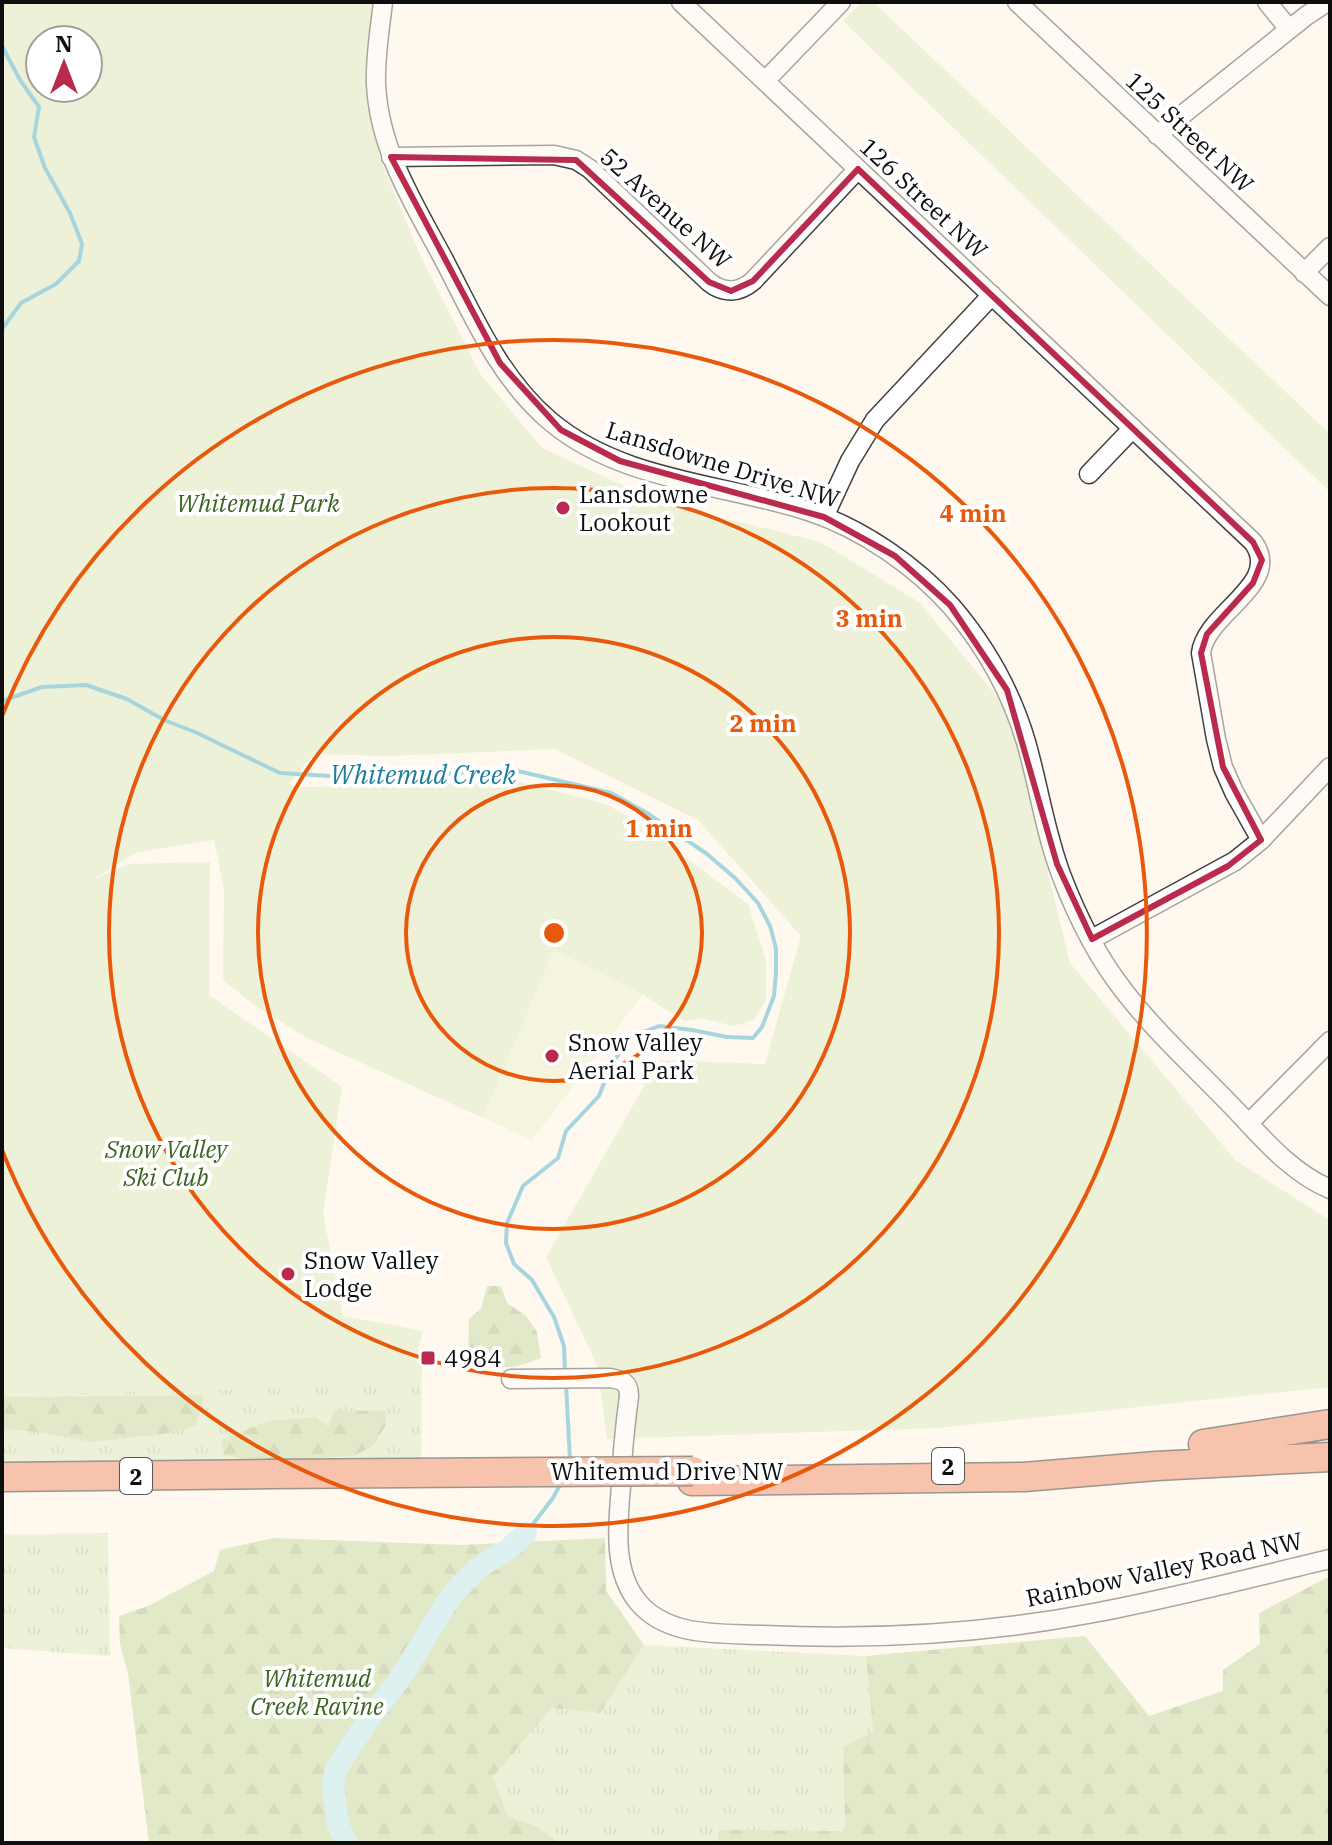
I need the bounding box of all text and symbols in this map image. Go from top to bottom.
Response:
north arrow [24,24,104,104]
text: N [55,29,73,58]
street label: 125 Street NW [1119,64,1261,200]
street label: 126 Street NW [853,130,995,266]
street label: 52 Avenue NW [594,141,738,275]
street label: Lansdowne Drive NW [602,413,844,515]
place label: Lansdowne Lookout [579,478,708,538]
park label: Whitemud Park [176,487,340,519]
text: 4 min [939,497,1007,529]
marker: Lansdowne Lookout [554,499,572,517]
text: 3 min [835,602,903,634]
text: 2 min [729,707,797,739]
water label: Whitemud Creek [330,757,516,791]
text: 1 min [625,812,693,844]
centre of rings [540,919,568,947]
place label: Snow Valley Aerial Park [568,1026,703,1086]
marker: Snow Valley Aerial Park [543,1047,561,1065]
park label: Snow Valley Ski Club [104,1133,229,1193]
place label: Snow Valley Lodge [304,1244,439,1304]
marker: Snow Valley Lodge [279,1265,297,1283]
place label: 4984 [444,1342,502,1374]
marker: 4984 [419,1349,437,1367]
road number: 2 [932,1448,964,1484]
street label: Whitemud Drive NW [550,1455,784,1487]
road number: 2 [120,1458,152,1494]
street label: Rainbow Valley Road NW [1023,1524,1305,1614]
park label: Whitemud Creek Ravine [250,1662,384,1722]

